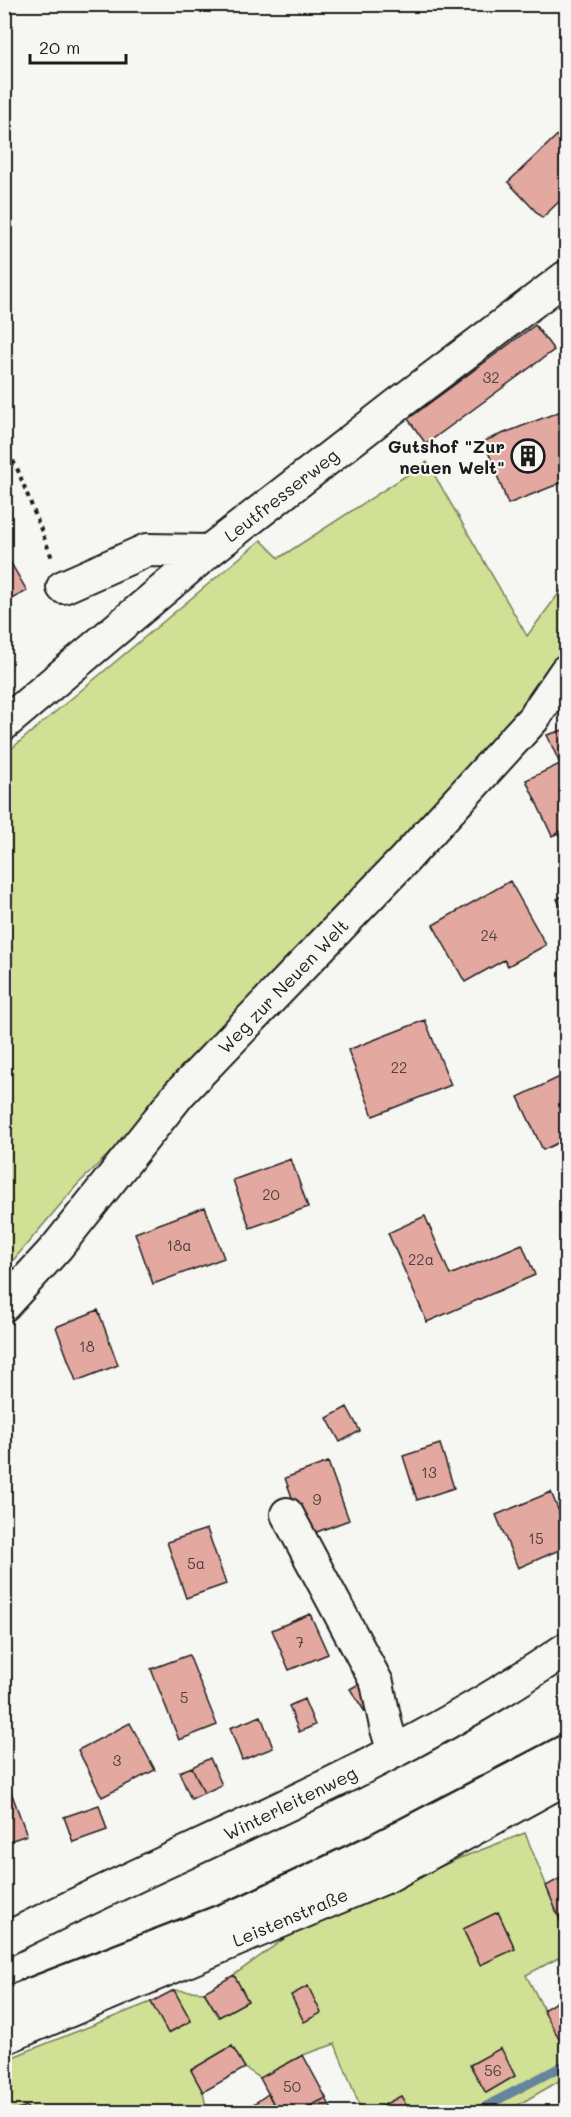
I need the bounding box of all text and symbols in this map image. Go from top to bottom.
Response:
scale bar [30,27,126,65]
text: 20 m [39,35,80,59]
house number: 32 [482,367,500,387]
place label: Gutshof "Zur neuen Welt" [388,434,505,479]
building icon: Gutshof "Zur neuen Welt" [510,438,546,474]
street label: Leutfresserweg [219,443,343,547]
street label: Weg zur Neuen Welt [212,914,354,1058]
house number: 24 [480,925,498,945]
house number: 22 [391,1057,407,1077]
house number: 20 [262,1184,280,1204]
house number: 18a [166,1235,192,1255]
house number: 22a [408,1249,434,1269]
house number: 18 [79,1336,95,1356]
house number: 13 [421,1462,437,1482]
house number: 9 [313,1489,322,1509]
house number: 15 [528,1528,544,1548]
house number: 5a [187,1553,205,1573]
house number: 7 [296,1632,304,1652]
house number: 5 [180,1687,188,1707]
house number: 3 [113,1750,122,1770]
street label: Winterleitenweg [220,1760,360,1846]
street label: Leistenstraße [229,1882,351,1952]
house number: 56 [484,2060,502,2080]
house number: 50 [283,2076,301,2096]

